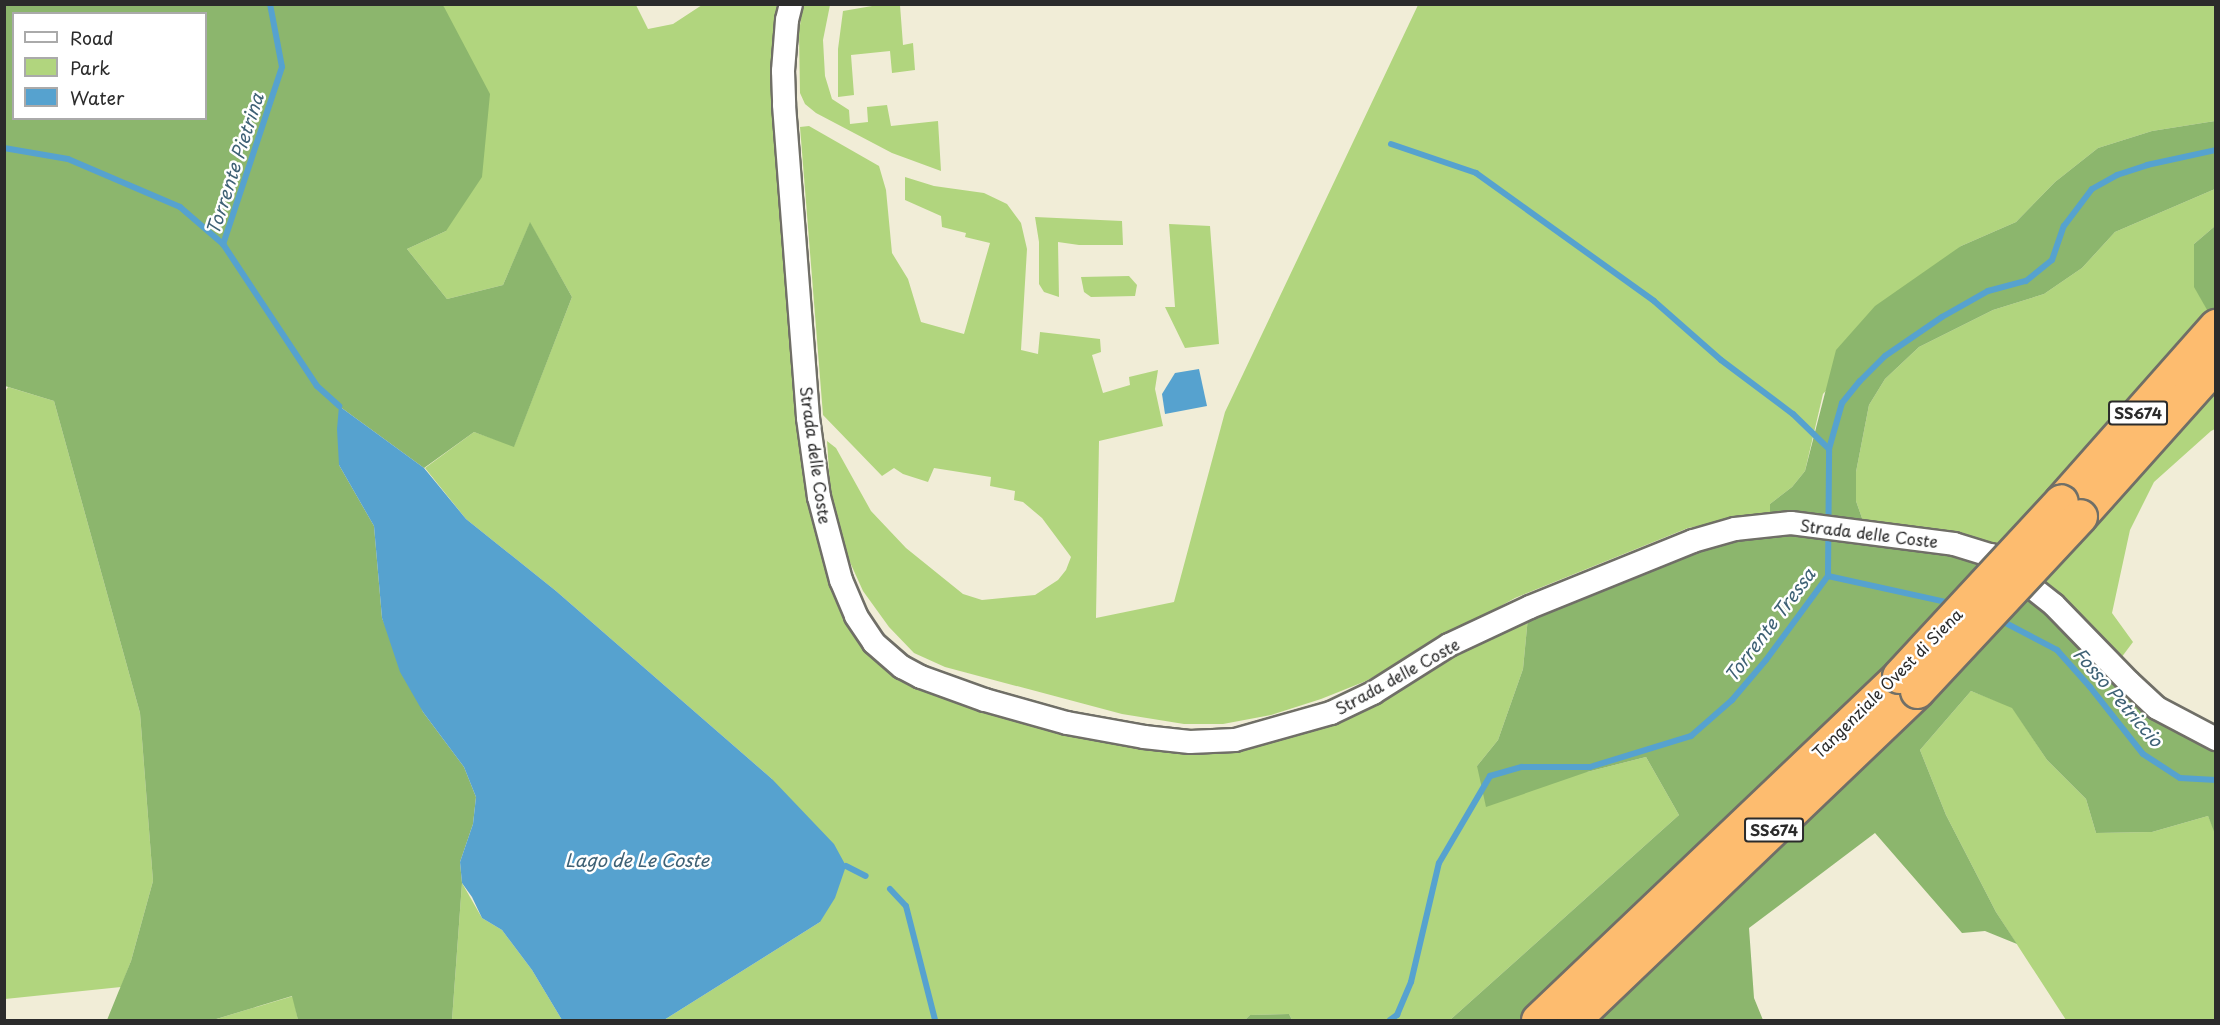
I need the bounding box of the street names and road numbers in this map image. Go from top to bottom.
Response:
street label: Strada delle Coste [797,384,835,526]
road number: SS674 [2108,401,2168,425]
street label: Strada delle Coste [1798,515,1940,551]
street label: Tangenziale Ovest di Siena [1807,603,1967,763]
street label: Strada delle Coste [1331,634,1463,718]
road number: SS674 [1744,818,1804,842]

